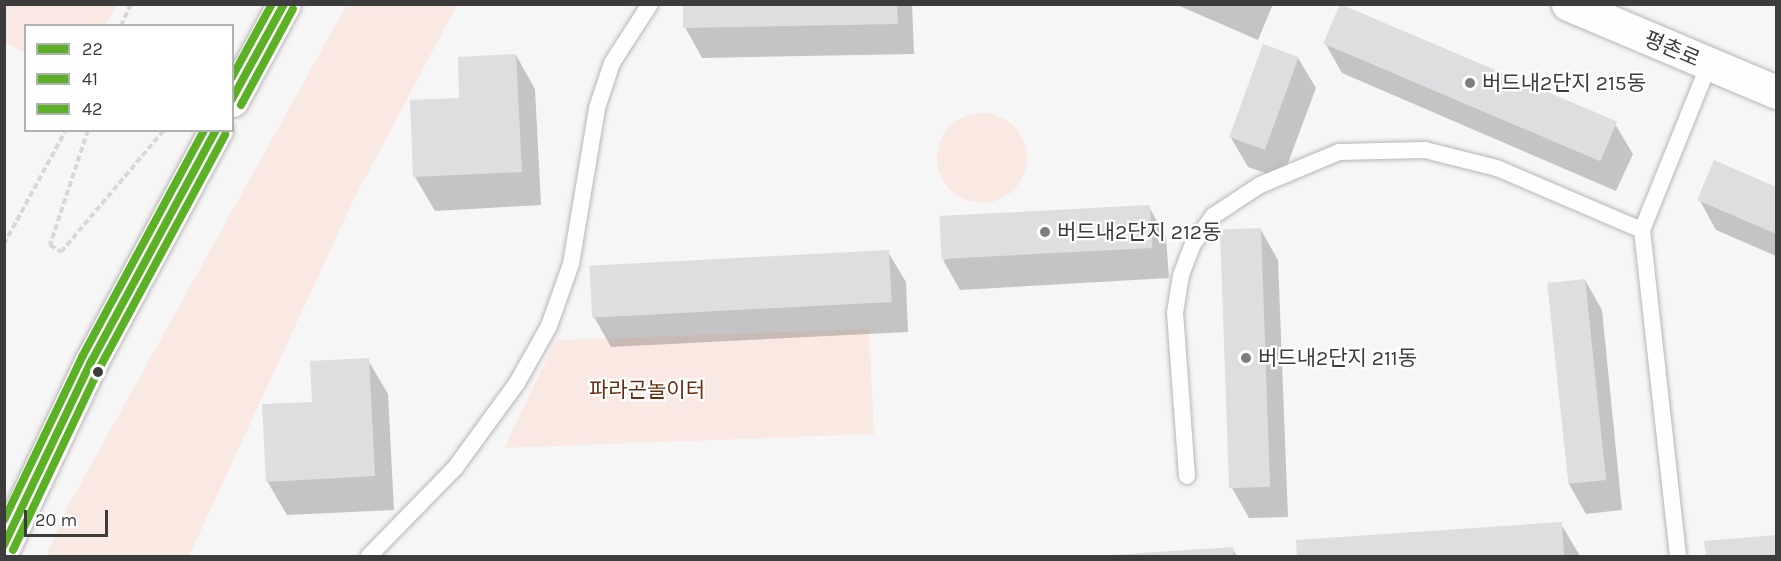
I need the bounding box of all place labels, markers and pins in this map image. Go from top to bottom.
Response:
place label: 버드내2단지 215동 [1482,70,1646,96]
marker: 버드내2단지 215동 [1463,76,1477,90]
place label: 버드내2단지 212동 [1057,219,1221,245]
marker: 버드내2단지 212동 [1038,225,1052,239]
place label: 버드내2단지 211동 [1258,345,1417,371]
marker: 버드내2단지 211동 [1239,351,1253,365]
unlabelled marker [92,366,104,378]

